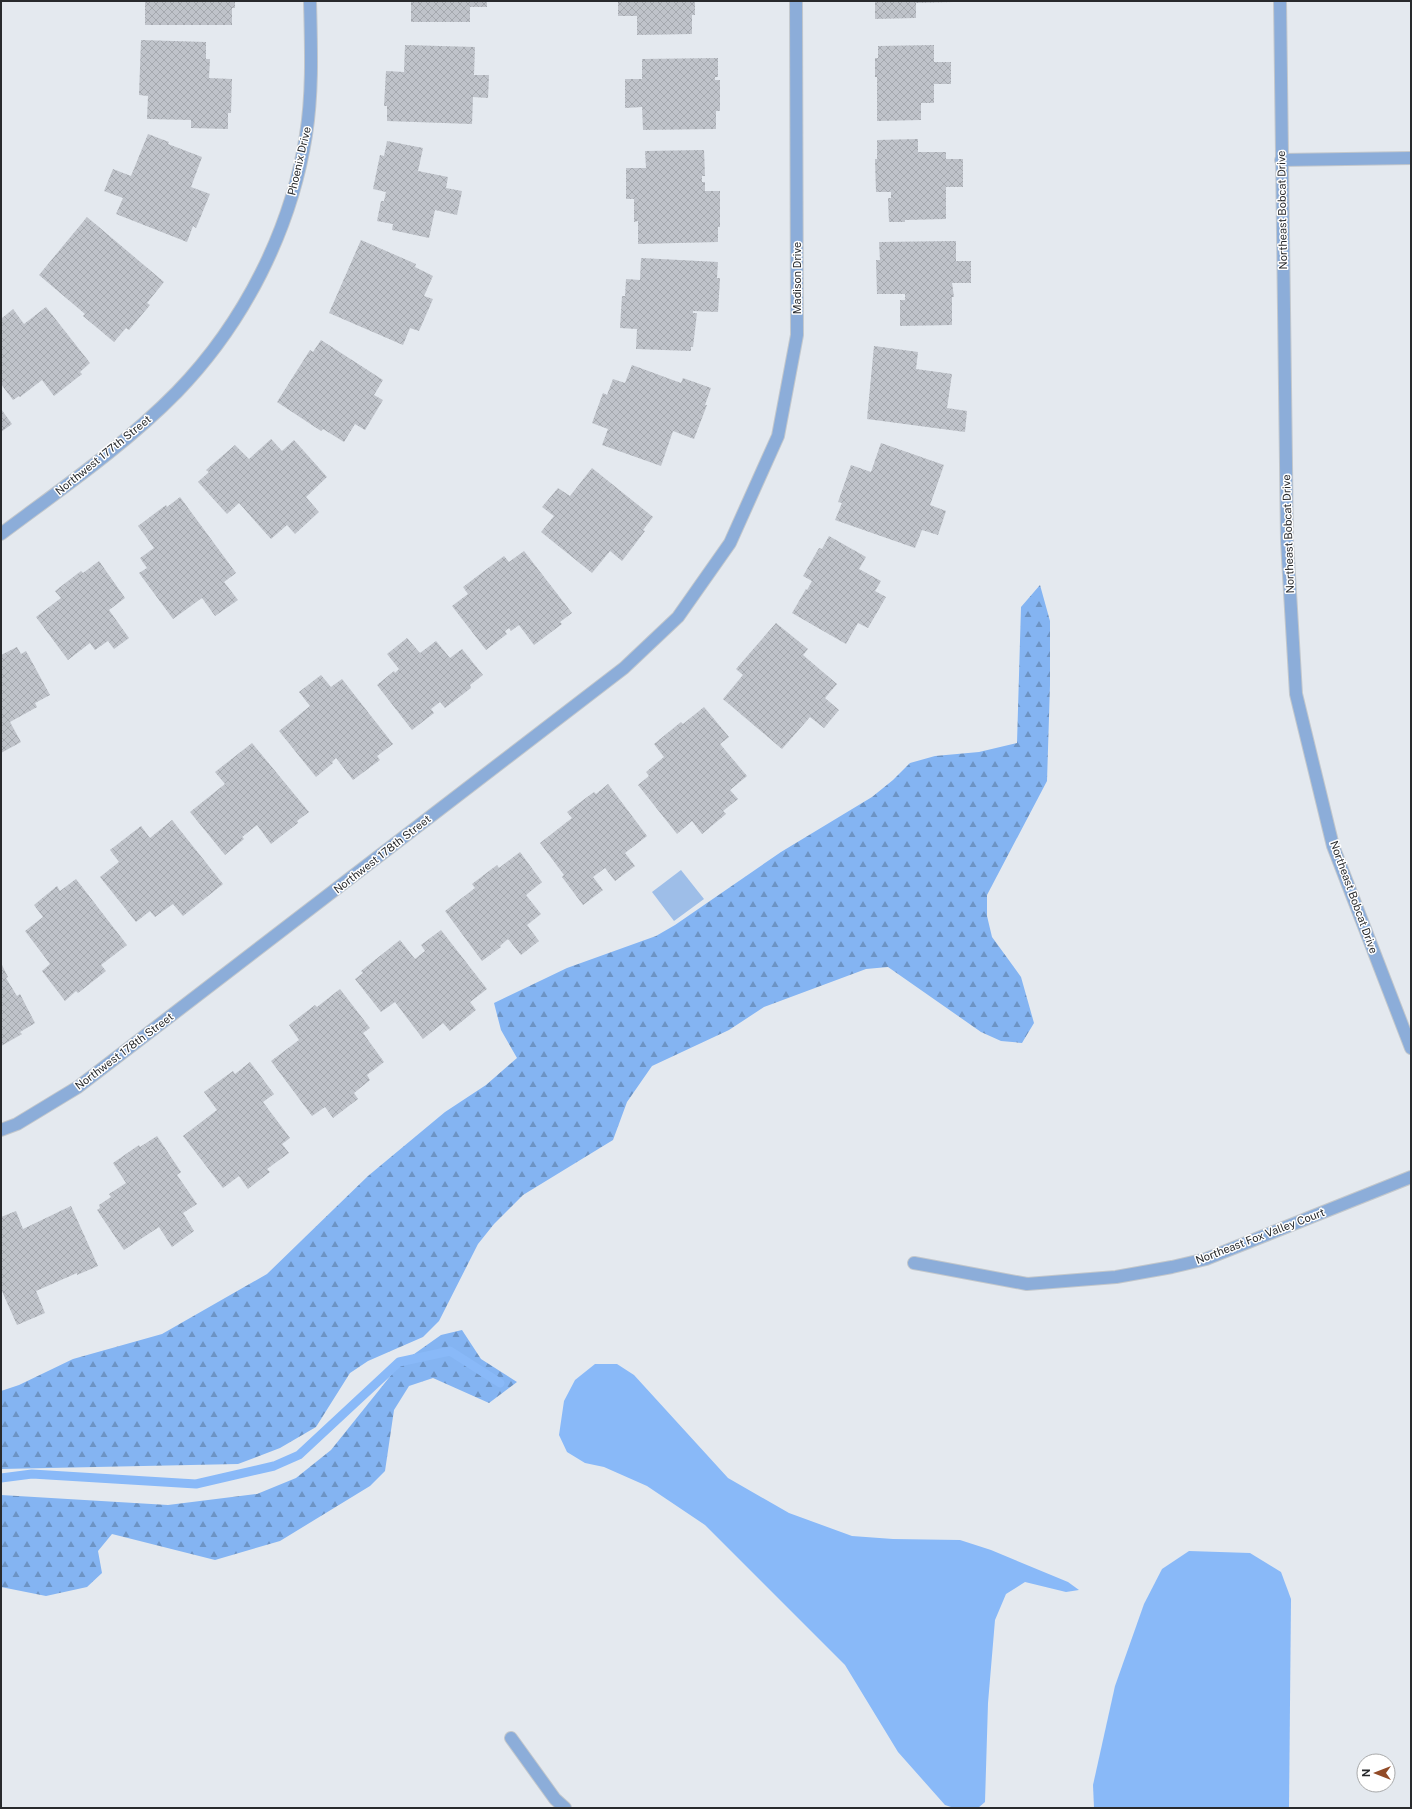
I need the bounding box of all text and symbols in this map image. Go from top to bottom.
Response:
street label: Phoenix Drive [285,126,313,196]
street label: Northeast Bobcat Drive [1275,150,1289,270]
street label: Madison Drive [791,242,803,314]
street label: Northwest 177th Street [53,413,153,497]
street label: Northeast Bobcat Drive [1280,474,1296,594]
street label: Northwest 178th Street [331,812,433,896]
street label: Northeast Bobcat Drive [1328,839,1380,955]
street label: Northwest 178th Street [73,1010,175,1092]
street label: Northeast Fox Valley Court [1194,1206,1326,1266]
north arrow [1356,1753,1396,1793]
text: N [1360,1769,1372,1777]

